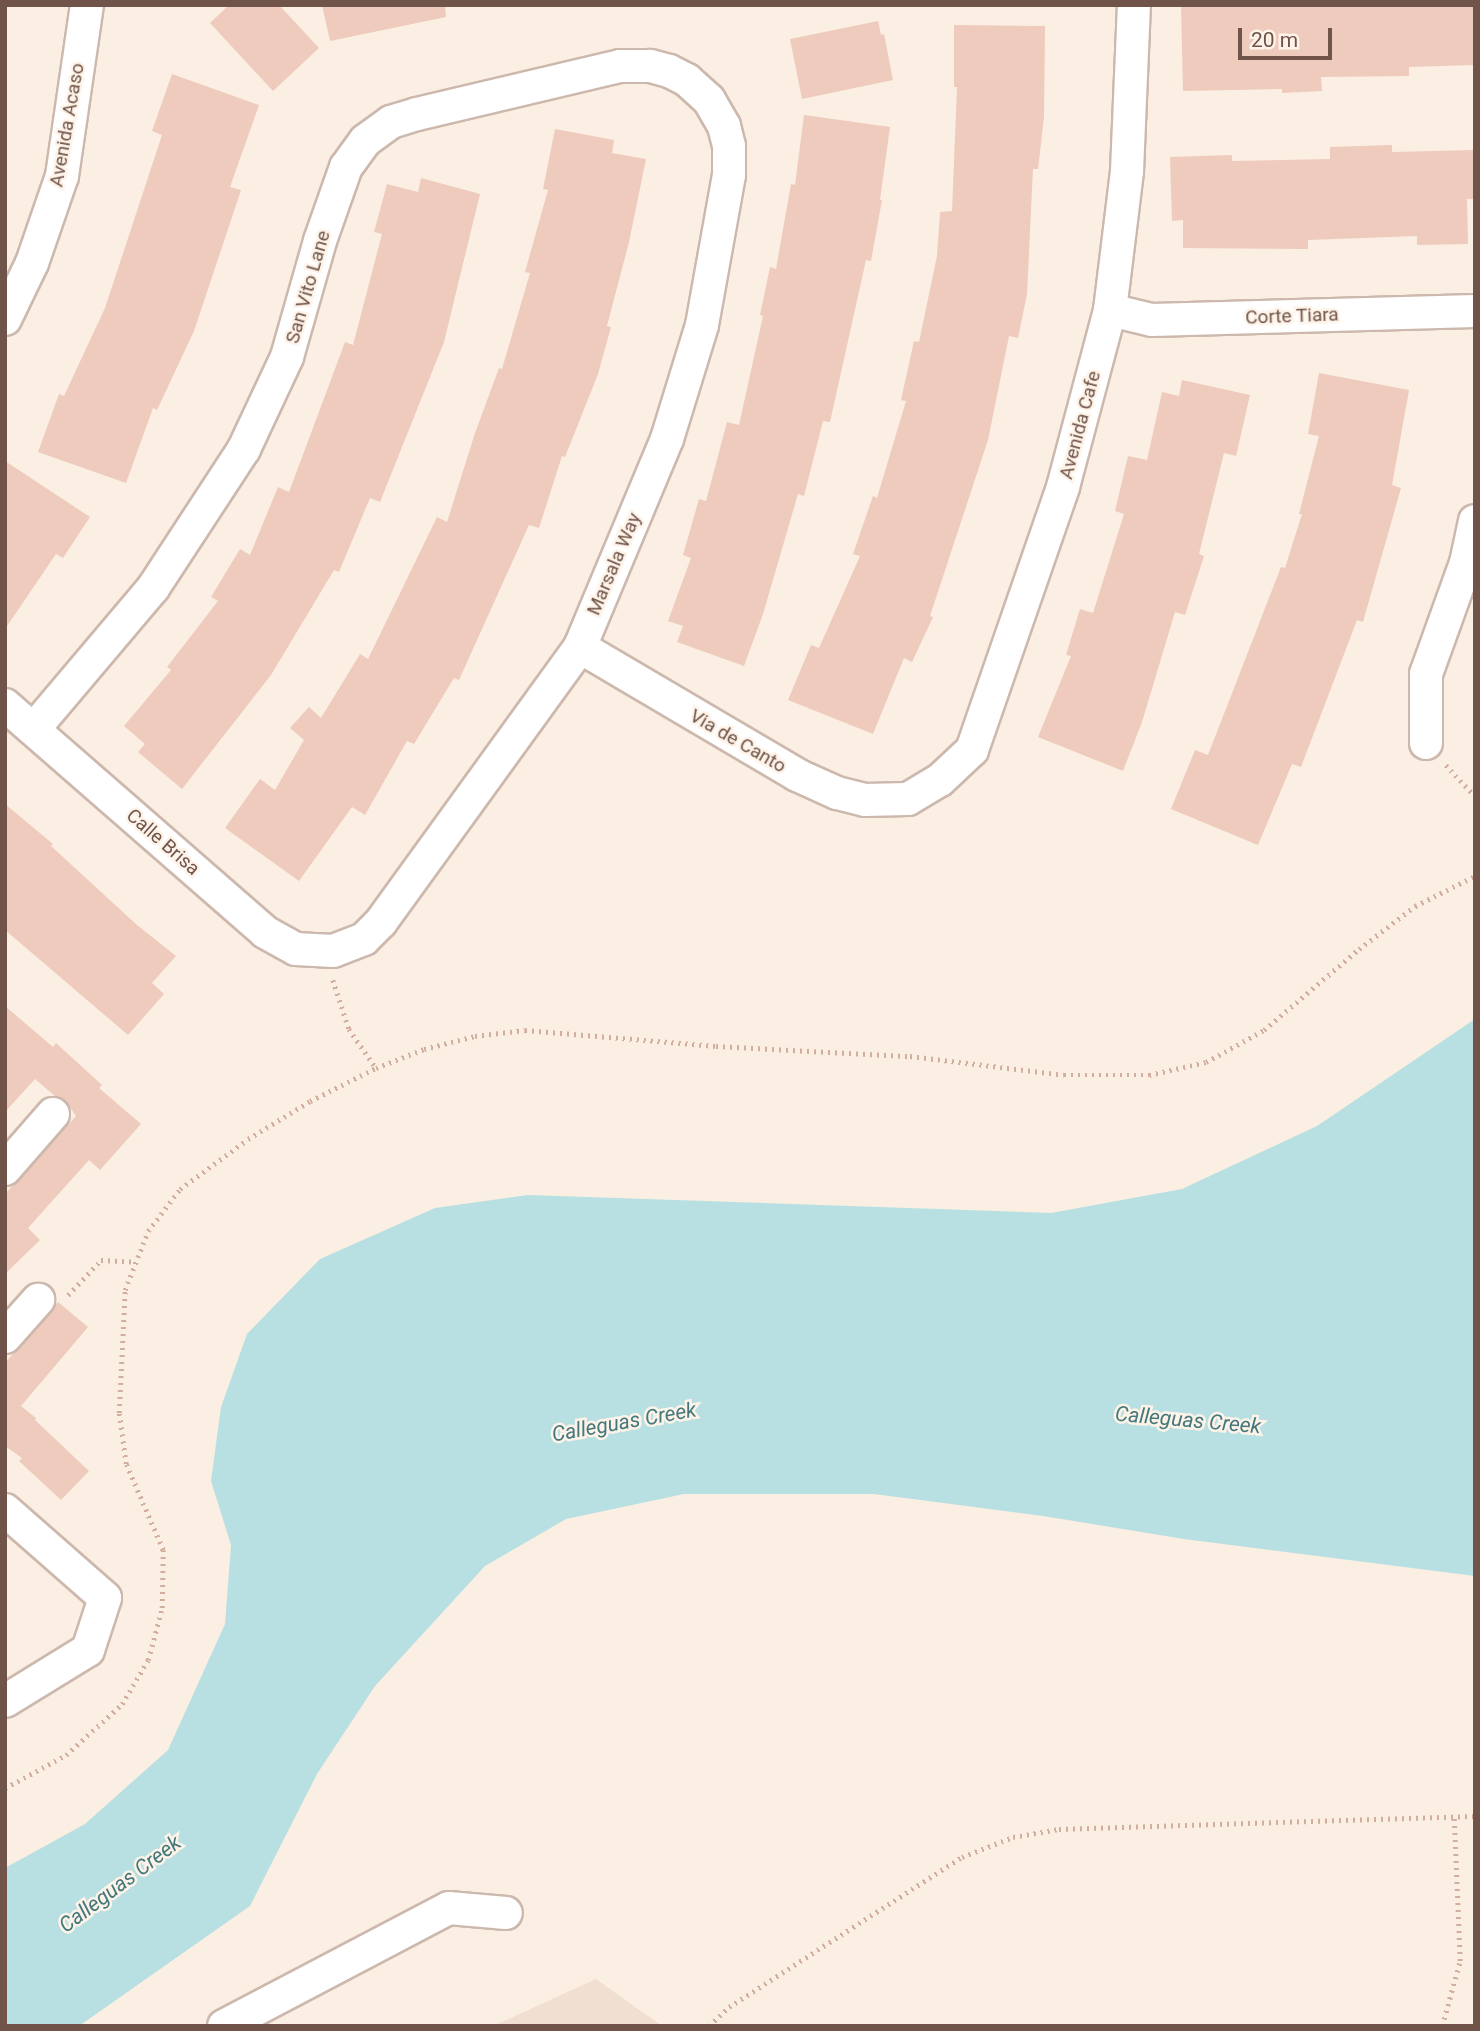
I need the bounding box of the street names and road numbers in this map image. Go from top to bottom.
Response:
street label: Avenida Acaso [45,61,89,189]
street label: San Vito Lane [281,228,335,346]
street label: Corte Tiara [1245,303,1339,329]
street label: Avenida Cafe [1055,368,1105,482]
street label: Marsala Way [582,509,646,619]
street label: Via de Canto [686,704,790,778]
street label: Calle Brisa [122,804,204,880]

